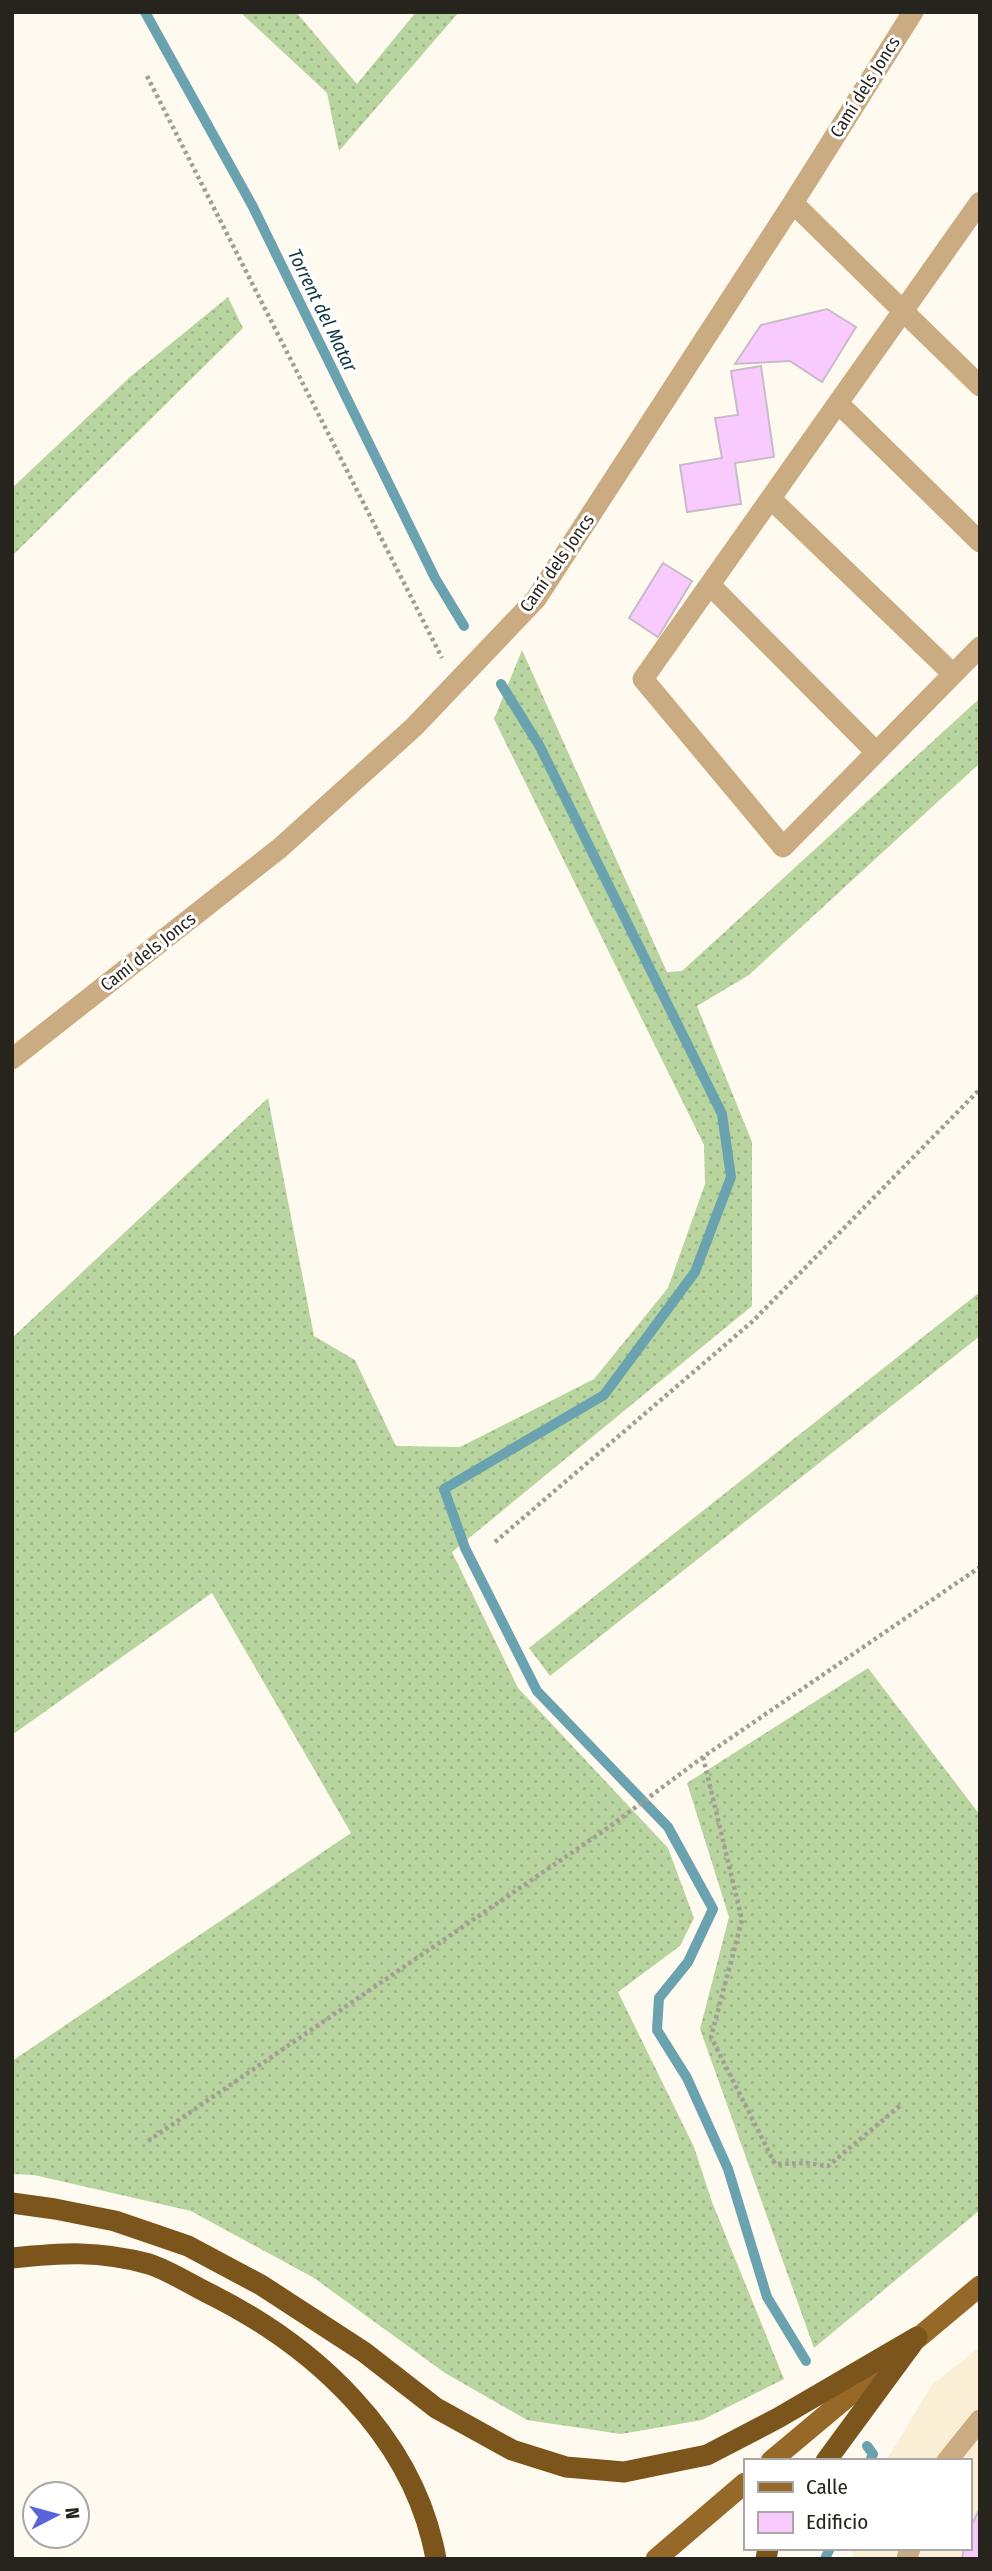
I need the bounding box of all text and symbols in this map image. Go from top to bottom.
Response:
street label: Camí dels Joncs [825,32,905,142]
water label: Torrent del Matar [283,245,363,377]
street label: Camí dels Joncs [515,509,599,616]
street label: Camí dels Joncs [96,908,200,996]
legend [744,2459,971,2550]
text: Calle [806,2474,848,2500]
north arrow [21,2480,91,2550]
text: N [60,2506,84,2520]
text: Edificio [806,2509,868,2535]

